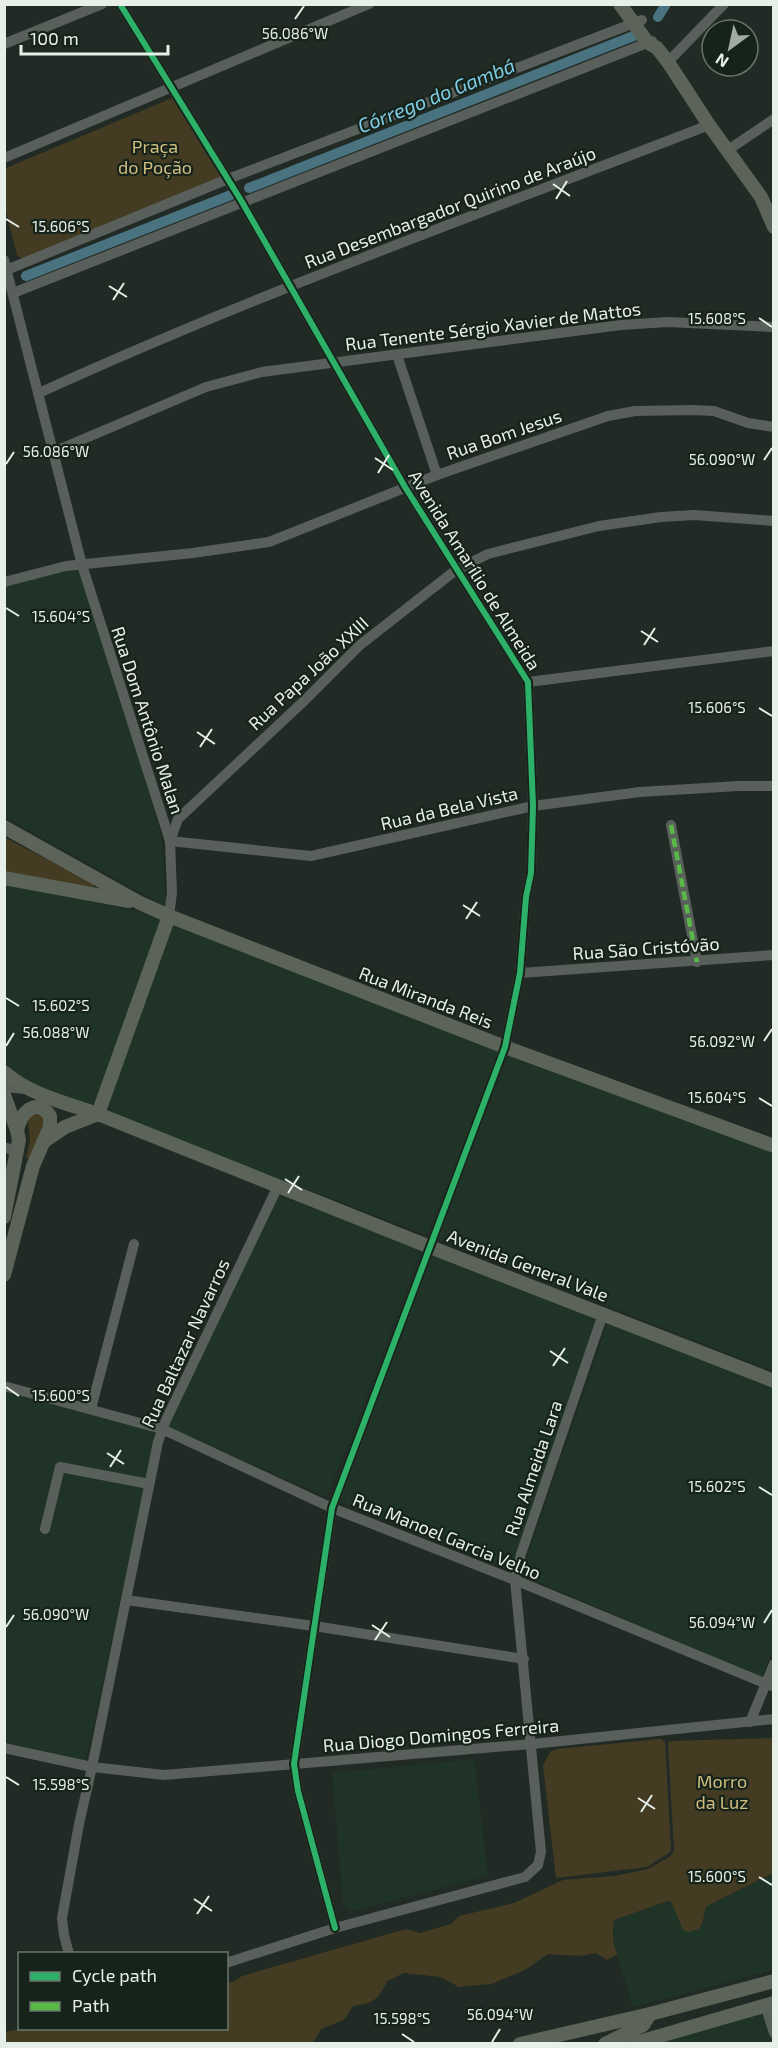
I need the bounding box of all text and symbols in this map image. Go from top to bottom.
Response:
scale bar [21,18,168,56]
north arrow [700,18,760,78]
text: 56.086°W [262,24,328,42]
text: 100 m [30,27,79,49]
text: N [712,50,732,72]
water label: Córrego do Gambá [354,52,518,138]
park label: Praça do Poção [118,135,192,179]
street label: Rua Desembargador Quirino de Araújo [301,141,599,273]
text: 15.606°S [32,217,90,235]
street label: Rua Tenente Sérgio Xavier de Mattos [344,297,642,355]
text: 15.608°S [688,309,746,327]
street label: Rua Bom Jesus [443,404,565,464]
text: 56.086°W [23,442,89,460]
text: 56.090°W [689,450,755,468]
street label: Avenida Amarílio de Almeida [404,466,546,674]
text: 15.604°S [32,607,90,625]
street label: Rua Papa João XXIII [243,612,373,734]
street label: Rua Dom Antônio Malan [107,623,189,817]
text: 15.606°S [688,698,746,716]
street label: Rua da Bela Vista [378,781,520,835]
street label: Rua São Cristóvão [572,932,720,964]
street label: Rua Miranda Reis [356,961,496,1033]
text: 15.602°S [32,996,90,1014]
text: 56.088°W [23,1023,89,1041]
text: 56.092°W [689,1032,755,1050]
text: 15.604°S [688,1088,746,1106]
street label: Avenida General Vale [444,1224,612,1306]
street label: Rua Baltazar Navarros [136,1255,234,1431]
text: 15.600°S [32,1386,90,1404]
street label: Rua Almeida Lara [500,1397,566,1539]
text: 15.602°S [688,1477,746,1495]
street label: Rua Manoel Garcia Velho [350,1488,544,1584]
text: 56.090°W [23,1605,89,1623]
text: 56.094°W [689,1613,755,1631]
street label: Rua Diogo Domingos Ferreira [322,1714,560,1756]
park label: Morro da Luz [696,1770,748,1813]
text: 15.598°S [32,1775,90,1793]
text: 15.600°S [688,1867,746,1885]
legend [18,1952,228,2030]
text: Cycle path [72,1964,157,1986]
text: Path [72,1994,110,2016]
text: 56.094°W [467,2005,533,2023]
text: 15.598°S [373,2009,431,2027]

